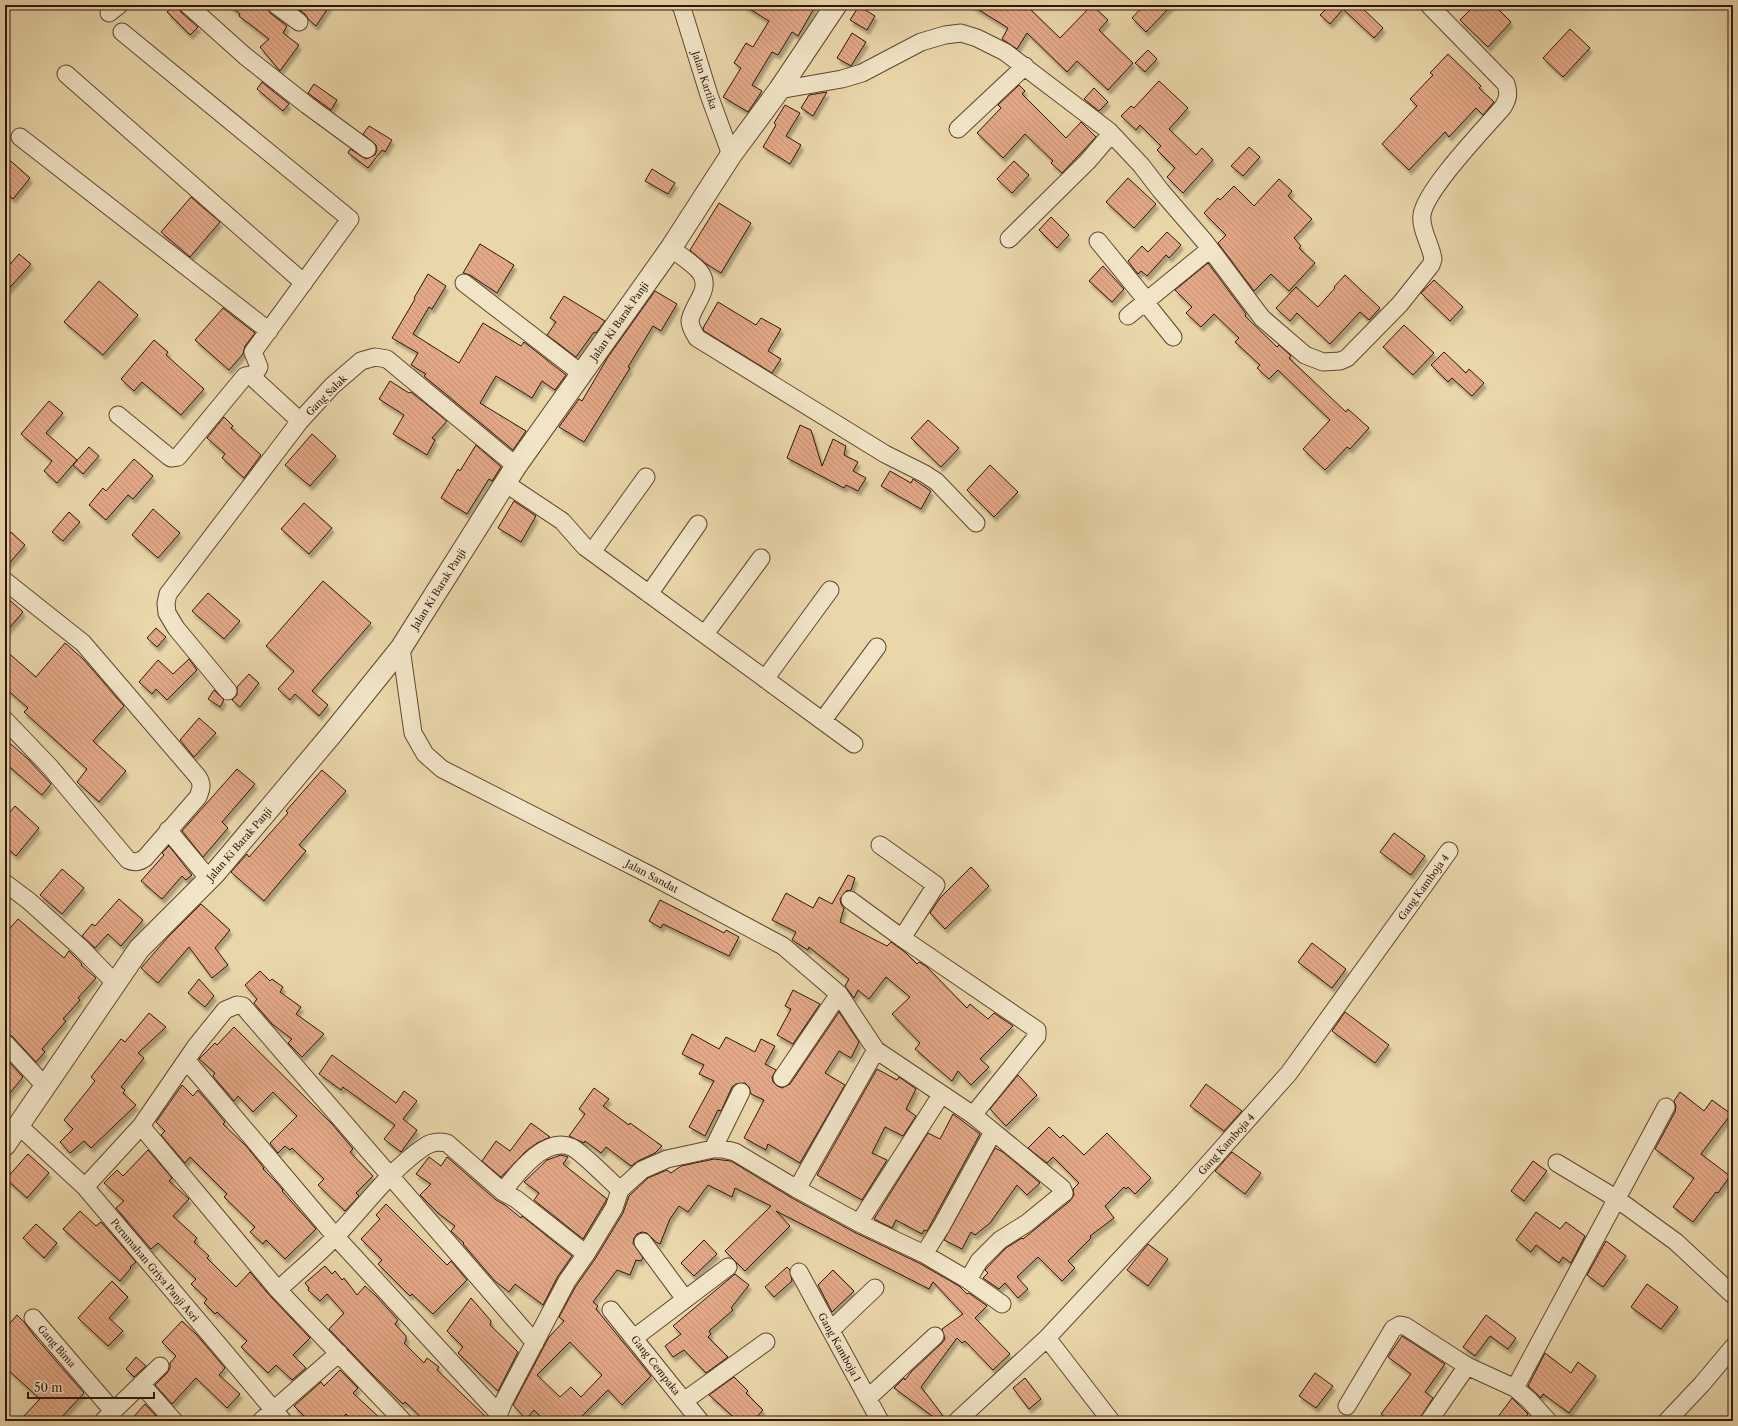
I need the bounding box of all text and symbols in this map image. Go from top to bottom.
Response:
street label: Jalan Kartika [688,47,720,112]
street label: Jalan Ki Barak Panji [586,279,651,365]
street label: Gang Salak [303,371,350,419]
street label: Jalan Ki Barak Panji [407,546,469,634]
street label: Jalan Ki Barak Panji [203,805,275,885]
street label: Gang Kamboja 4 [1395,852,1452,923]
street label: Jalan Sandat [621,856,681,896]
street label: Gang Kamboja 4 [1195,1111,1258,1178]
street label: Perumahan Griya Panji Asri [108,1216,202,1325]
street label: Gang Kamboja 1 [815,1310,864,1385]
street label: Gang Bima [35,1322,79,1371]
street label: Gang Cempaka [628,1333,683,1398]
scale bar [28,1374,154,1400]
text: 50 m [34,1380,63,1395]

